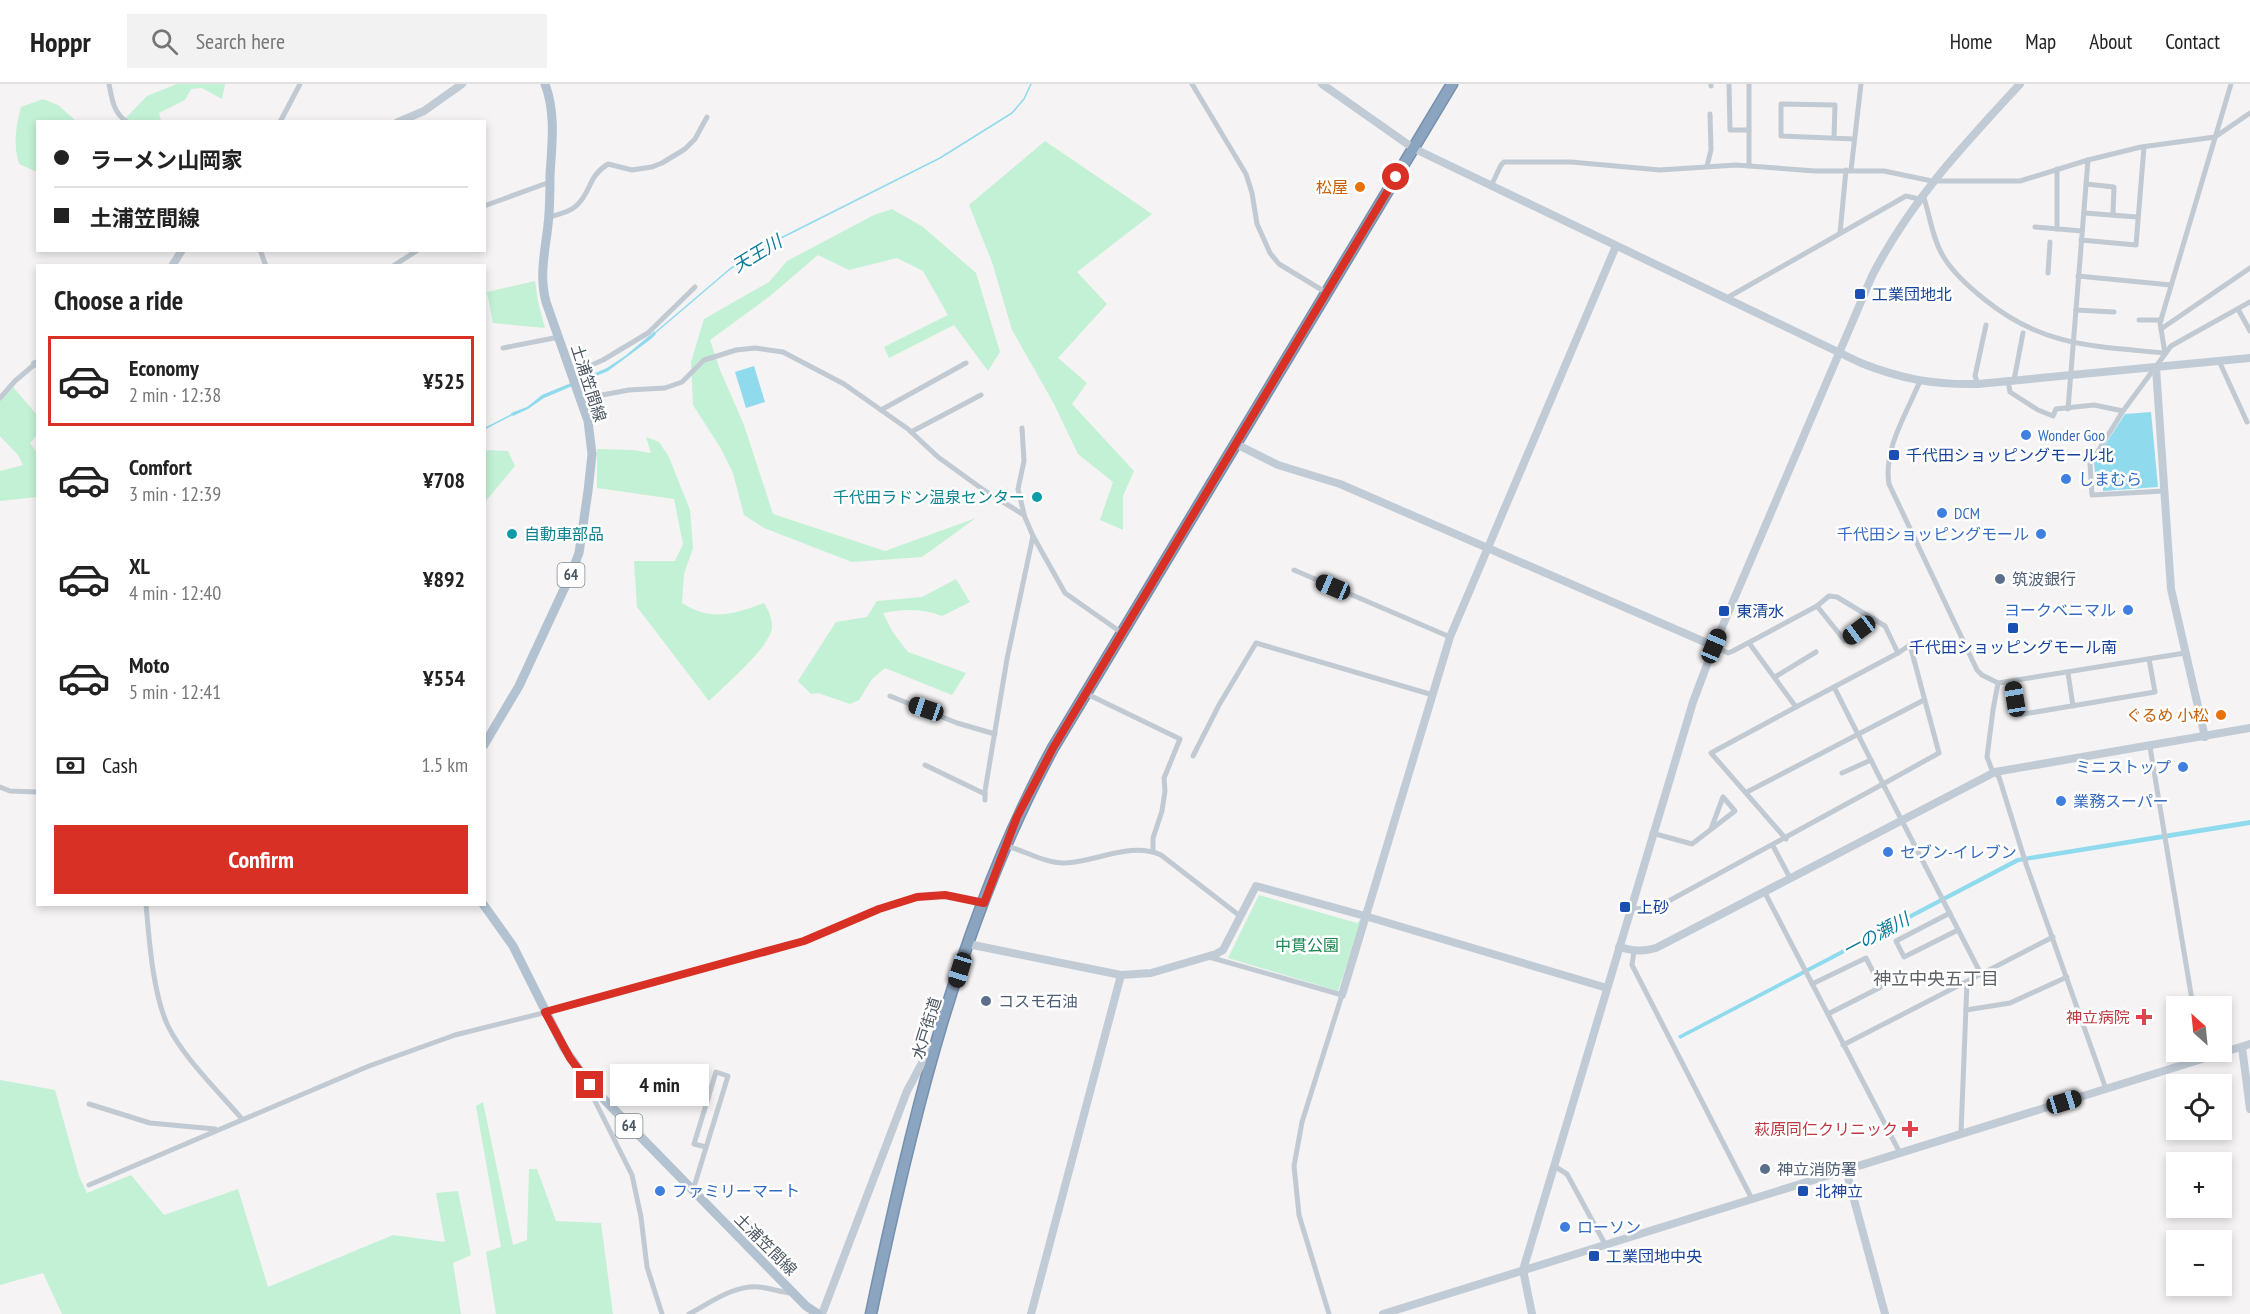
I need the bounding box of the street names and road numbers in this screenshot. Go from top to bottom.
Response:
street label: 土浦笠間線 [567,342,611,424]
road number: 64 [558,563,584,587]
street label: 水戸街道 [907,994,945,1062]
road number: 64 [616,1114,642,1138]
street label: 土浦笠間線 [731,1209,801,1279]

